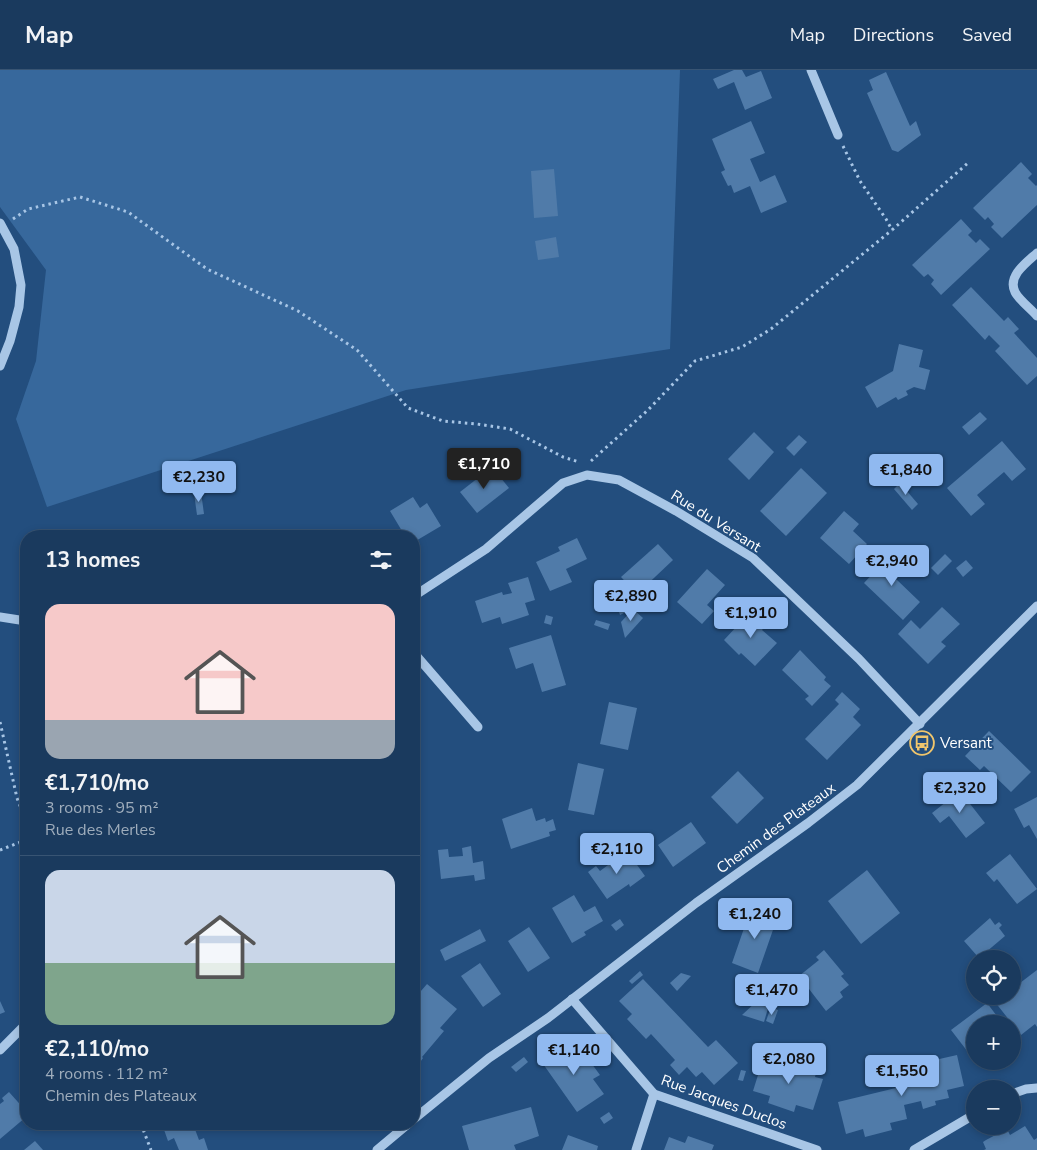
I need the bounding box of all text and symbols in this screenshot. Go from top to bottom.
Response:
text: Map [25,19,73,51]
text: Map [790,23,825,47]
text: Directions [853,23,934,47]
text: Saved [962,23,1012,47]
pin: €1,710 [443,448,525,490]
text: €1,710 [458,453,510,475]
pin: €1,840 [865,454,947,496]
text: €1,840 [880,459,932,481]
pin: €2,230 [158,460,240,503]
text: €2,230 [173,466,225,488]
street label: Rue du Versant [667,485,766,557]
pin: €2,940 [851,544,933,587]
text: 13 homes [45,546,140,574]
icon: filters [367,546,395,574]
text: €2,940 [866,550,918,572]
pin: €2,890 [590,580,672,622]
text: €2,890 [605,585,657,607]
pin: €1,910 [710,596,792,639]
text: €1,910 [725,602,777,624]
icon: home [175,637,265,727]
bus stop icon: Versant [909,730,935,756]
place label: Versant [939,733,992,753]
text: €1,710/mo [45,769,149,797]
pin: €2,320 [919,772,1001,814]
text: €2,320 [934,777,986,799]
street label: Chemin des Plateaux [713,778,840,878]
text: 3 rooms · 95 m² [45,797,158,819]
text: Rue des Merles [45,819,156,841]
pin: €2,110 [576,832,658,875]
text: €2,110 [591,838,643,860]
pin: €1,240 [714,898,796,940]
icon: home [175,902,265,992]
text: €1,240 [729,903,781,925]
map controls [966,950,1021,1135]
button: locate [966,950,1021,1005]
pin: €1,470 [731,974,813,1016]
text: €1,470 [746,979,798,1001]
button: + [966,1015,1021,1070]
pin: €1,140 [533,1034,615,1076]
text: €2,110/mo [45,1035,149,1063]
text: €1,140 [548,1039,600,1061]
pin: €2,080 [748,1042,830,1085]
text: €2,080 [763,1048,815,1070]
pin: €1,550 [861,1054,943,1097]
text: €1,550 [876,1060,928,1082]
text: 4 rooms · 112 m² [45,1063,168,1085]
street label: Rue Jacques Duclos [658,1070,790,1134]
button: − [966,1080,1021,1135]
text: Chemin des Plateaux [45,1085,197,1107]

